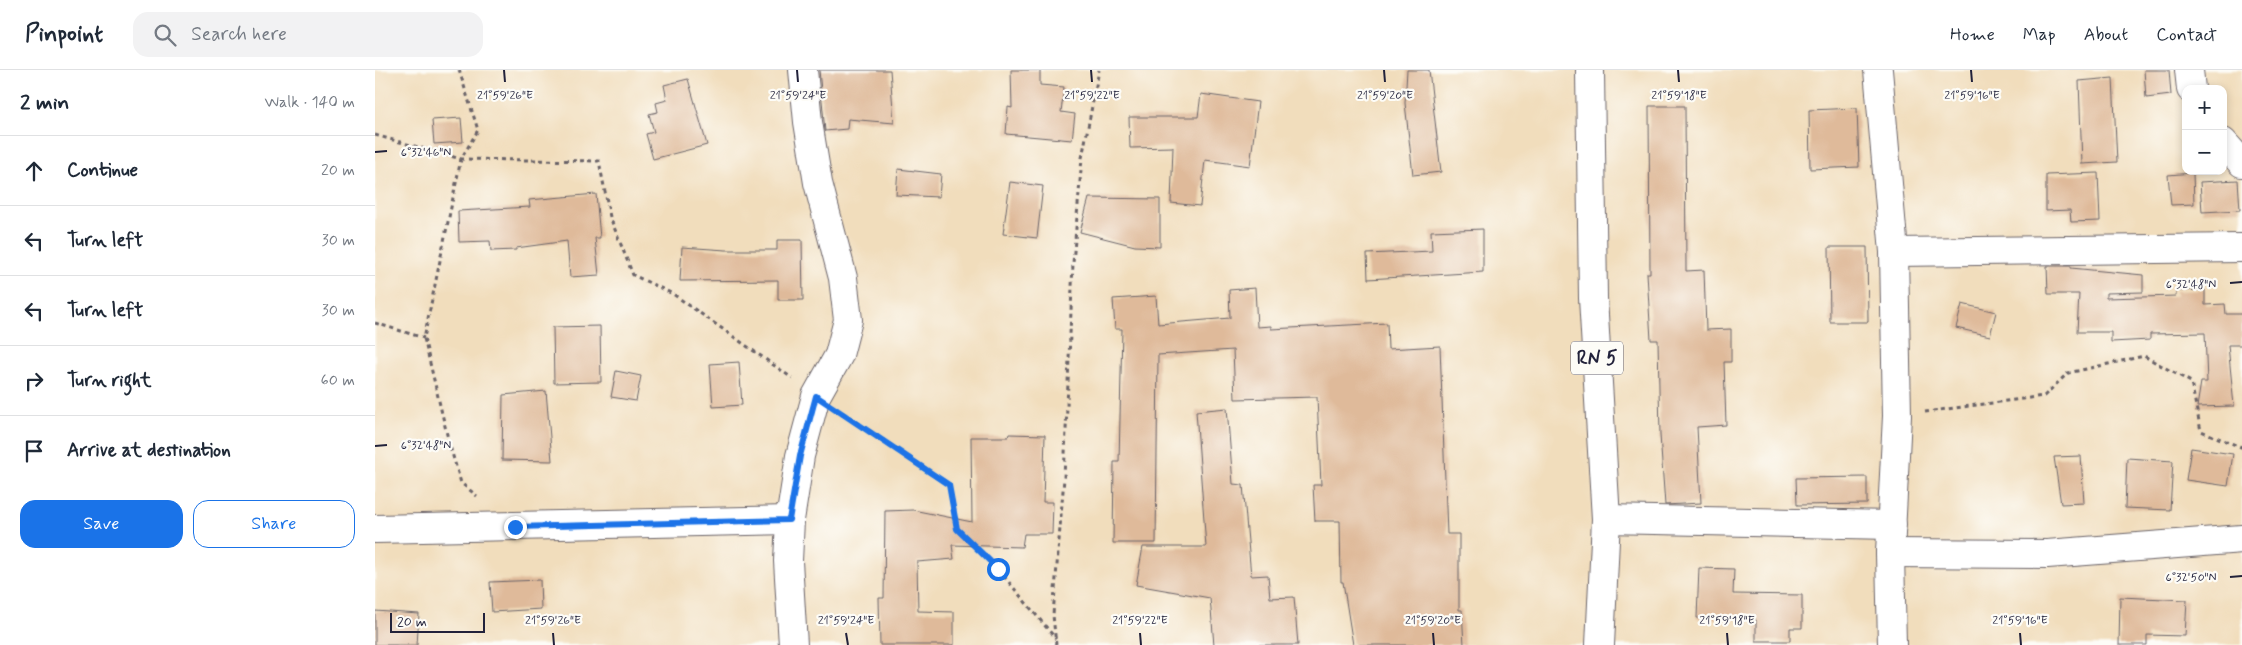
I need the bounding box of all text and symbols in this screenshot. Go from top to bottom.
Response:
search box [133,12,483,57]
text: Pinpoint [25,19,103,50]
icon: search [151,21,179,49]
text: Search here [191,22,287,47]
text: Home [1950,23,1995,47]
text: Map [2023,23,2056,47]
text: About [2084,23,2128,47]
text: Contact [2156,23,2217,47]
map controls [2182,85,2227,175]
button: + [2182,85,2227,130]
text: 21°59'26"E [477,88,533,104]
text: 21°59'24"E [770,88,826,104]
text: 21°59'22"E [1064,88,1120,104]
text: 21°59'20"E [1357,88,1413,104]
text: 21°59'18"E [1651,88,1707,104]
text: 21°59'16"E [1944,88,2000,104]
text: 2 min [20,89,69,117]
text: Walk · 140 m [265,92,355,113]
button: − [2182,130,2227,175]
text: 6°32'46"N [401,145,451,161]
icon: ahead [20,157,48,185]
text: Continue [67,158,138,183]
text: 20 m [321,160,355,181]
icon: left [20,227,48,255]
text: Turn left [67,228,143,253]
text: 30 m [322,230,355,251]
text: 6°32'48"N [2166,277,2216,293]
icon: left [20,297,48,325]
text: Turn left [67,298,143,323]
text: 30 m [322,300,355,321]
road number: RN 5 [1571,342,1623,374]
icon: right [20,367,48,395]
text: Turn right [67,368,151,393]
text: 60 m [321,370,355,391]
icon: arrive [20,437,48,465]
text: Arrive at destination [67,438,231,463]
text: 6°32'48"N [401,438,451,454]
button: Save [20,500,183,548]
button: Share [193,500,355,548]
route end [504,516,527,539]
route start [987,558,1010,581]
text: 6°32'50"N [2166,570,2216,586]
scale bar [390,610,485,633]
text: 20 m [397,613,427,631]
text: 21°59'26"E [525,613,581,629]
text: 21°59'24"E [818,613,874,629]
text: 21°59'22"E [1112,613,1168,629]
text: 21°59'20"E [1405,613,1461,629]
text: 21°59'18"E [1699,613,1755,629]
text: 21°59'16"E [1992,613,2048,629]

